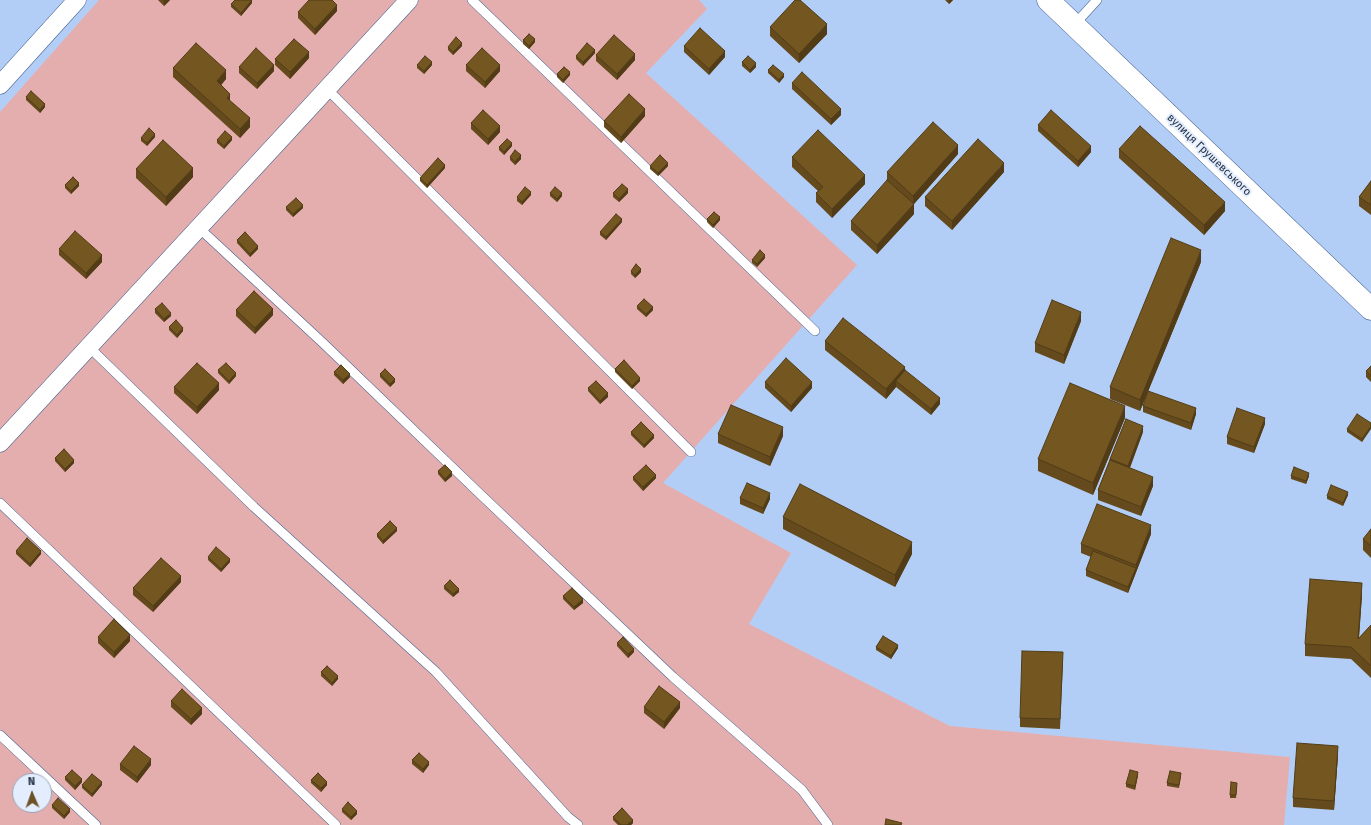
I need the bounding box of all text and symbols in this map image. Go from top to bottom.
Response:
street label: вулиця Грушевського [1164,111,1254,199]
north arrow [12,773,52,813]
text: N [28,775,35,788]

